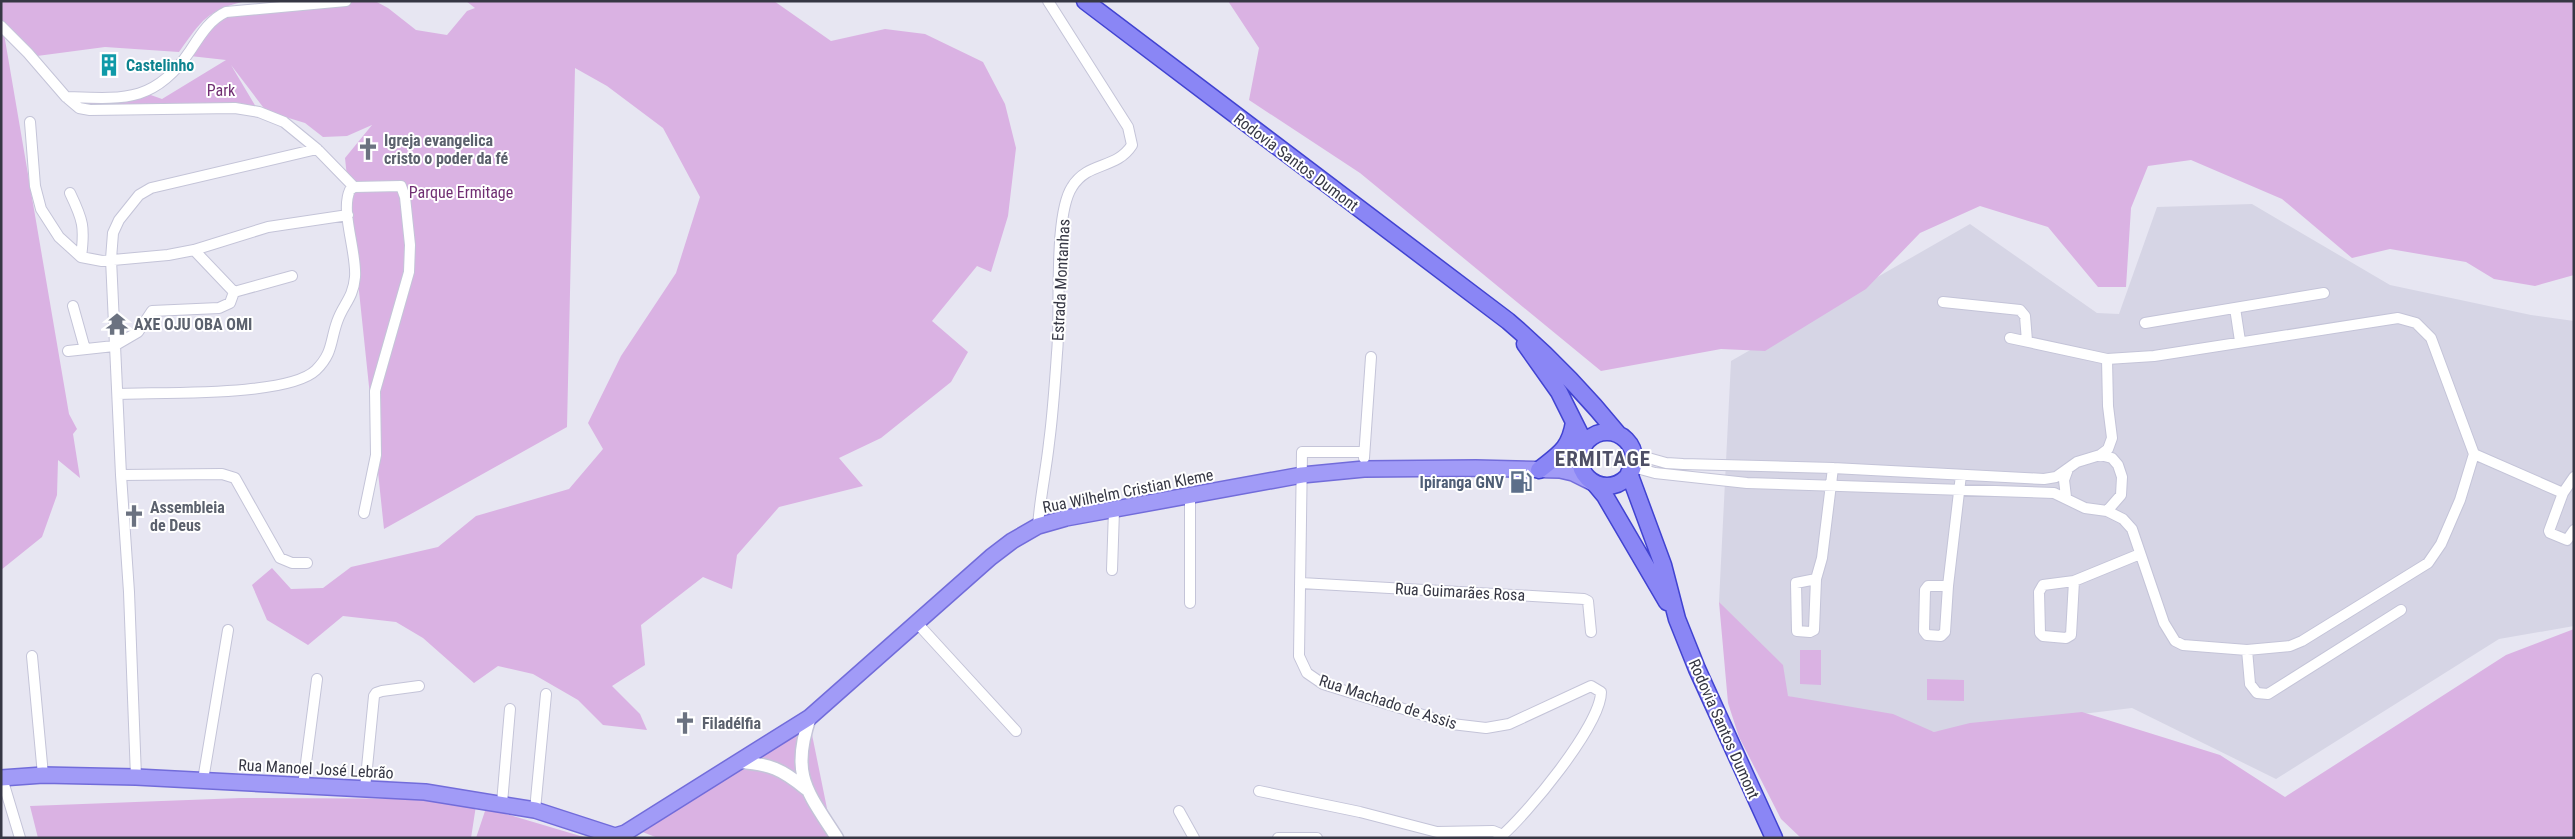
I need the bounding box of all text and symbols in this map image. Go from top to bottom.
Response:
building icon: Castelinho [96,52,122,78]
place label: Castelinho [126,56,194,75]
park label: Park [207,81,236,100]
street label: Rodovia Santos Dumont [1230,109,1362,215]
place label: Igreja evangelica cristo o poder da fé [384,131,509,168]
church icon: Igreja evangelica cristo o poder da fé [355,136,381,162]
park label: Parque Ermitage [409,183,513,202]
street label: Estrada Montanhas [1048,218,1074,342]
temple icon: AXE OJU OBA OMI [104,311,130,337]
place label: AXE OJU OBA OMI [134,315,252,334]
district label: ERMITAGE [1555,447,1651,471]
street label: Rua Wilhelm Cristian Kleme [1041,465,1215,517]
fuel station icon: Ipiranga GNV [1508,469,1534,495]
place label: Ipiranga GNV [1420,473,1505,492]
place label: Assembleia de Deus [150,498,225,535]
church icon: Assembleia de Deus [121,503,147,529]
street label: Rua Guimarães Rosa [1394,579,1526,605]
street label: Rodovia Santos Dumont [1685,656,1763,802]
street label: Rua Machado de Assis [1317,671,1459,733]
church icon: Filadélfia [672,710,698,736]
place label: Filadélfia [702,714,762,733]
street label: Rua Manoel José Lebrão [238,755,394,783]

